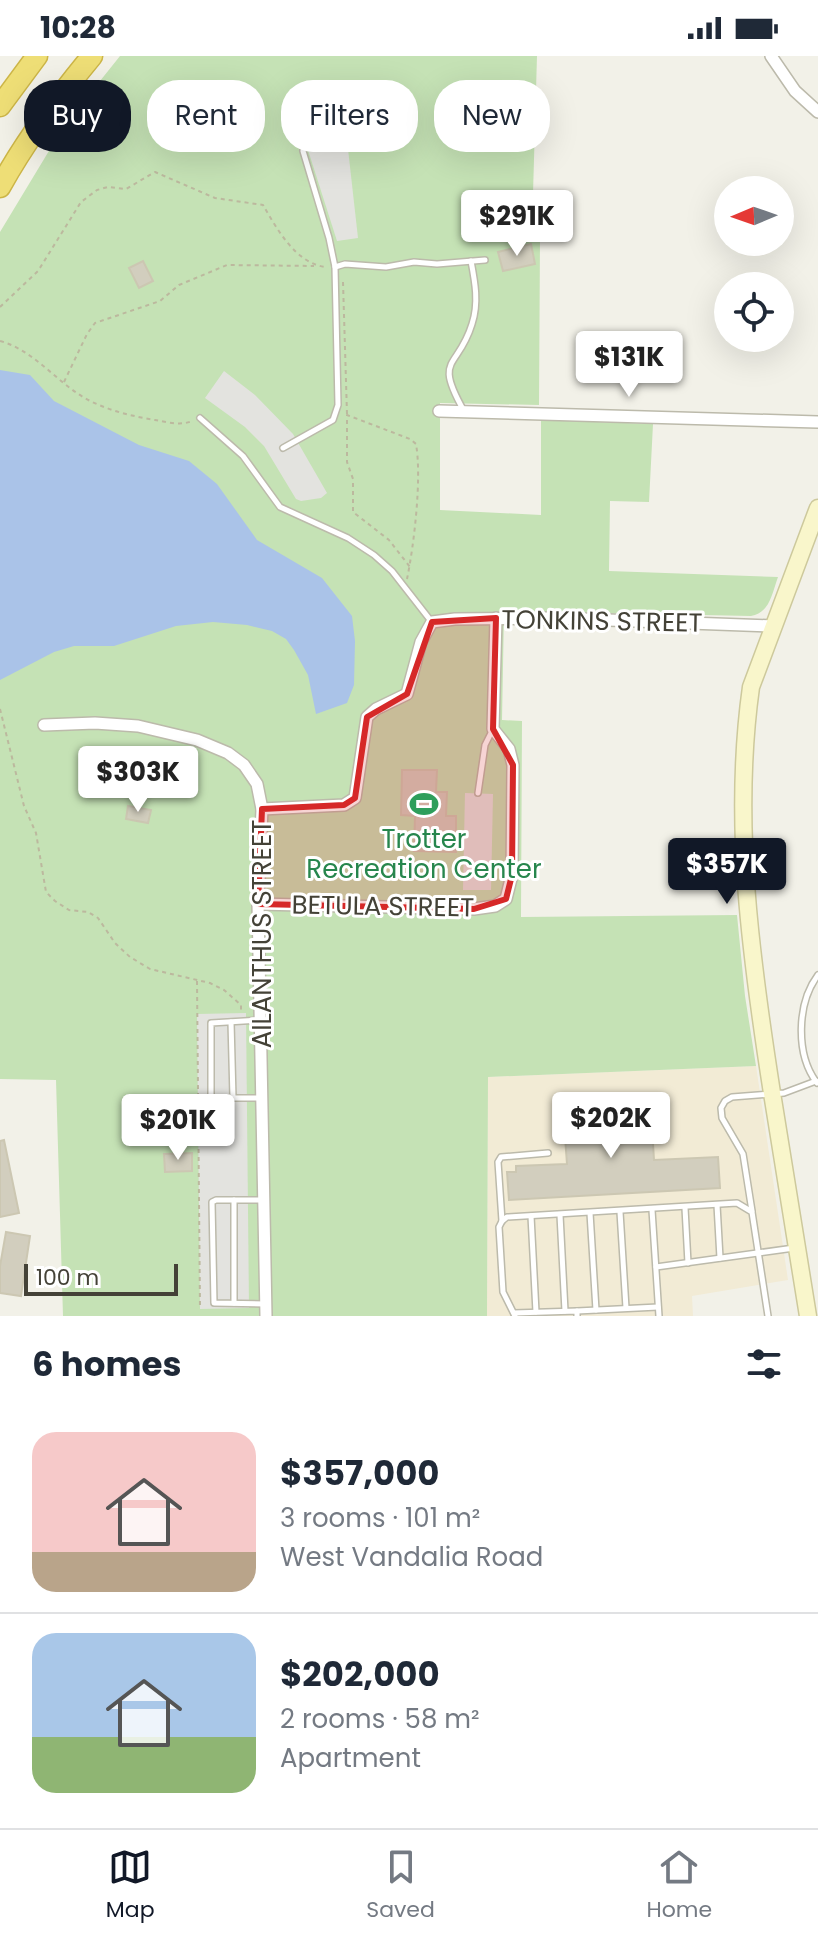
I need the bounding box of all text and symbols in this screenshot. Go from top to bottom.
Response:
text: 10:28 [40,6,116,49]
chip: Buy [24,80,131,152]
chip: Rent [147,80,265,152]
chip: Filters [281,80,418,152]
chip: New [434,80,550,152]
north arrow [714,176,794,256]
map controls [714,176,794,352]
pin: $291K [461,190,573,258]
text: $291K [479,198,555,234]
button: locate [714,272,794,352]
pin: $131K [573,331,685,399]
text: $131K [594,339,664,375]
street label: TONKINS STREET [501,601,703,641]
pin: $303K [82,746,194,814]
text: $303K [96,754,180,790]
sports icon: Trotter Recreation Center [409,789,439,819]
street label: AILANTHUS STREET [244,820,280,1048]
place label: Trotter Recreation Center [306,821,542,887]
pin: $357K [671,838,783,906]
text: $357K [686,846,768,882]
street label: BETULA STREET [291,886,475,926]
pin: $202K [555,1092,667,1160]
pin: $201K [122,1094,234,1162]
text: $202K [570,1100,652,1136]
text: $201K [140,1102,216,1138]
scale bar [24,1260,178,1296]
text: 100 m [36,1262,99,1293]
text: 6 homes [32,1340,181,1388]
icon: filters [742,1342,786,1386]
text: $357,000 [280,1449,440,1497]
icon: home [96,1464,192,1560]
text: 3 rooms · 101 m² [280,1500,480,1536]
text: West Vandalia Road [280,1539,543,1575]
text: $202,000 [280,1650,440,1698]
icon: home [96,1665,192,1761]
text: 2 rooms · 58 m² [280,1701,480,1737]
text: Apartment [280,1740,421,1776]
tab: Map [106,1845,155,1926]
tab: Saved [366,1845,435,1926]
tab: Home [647,1845,712,1926]

